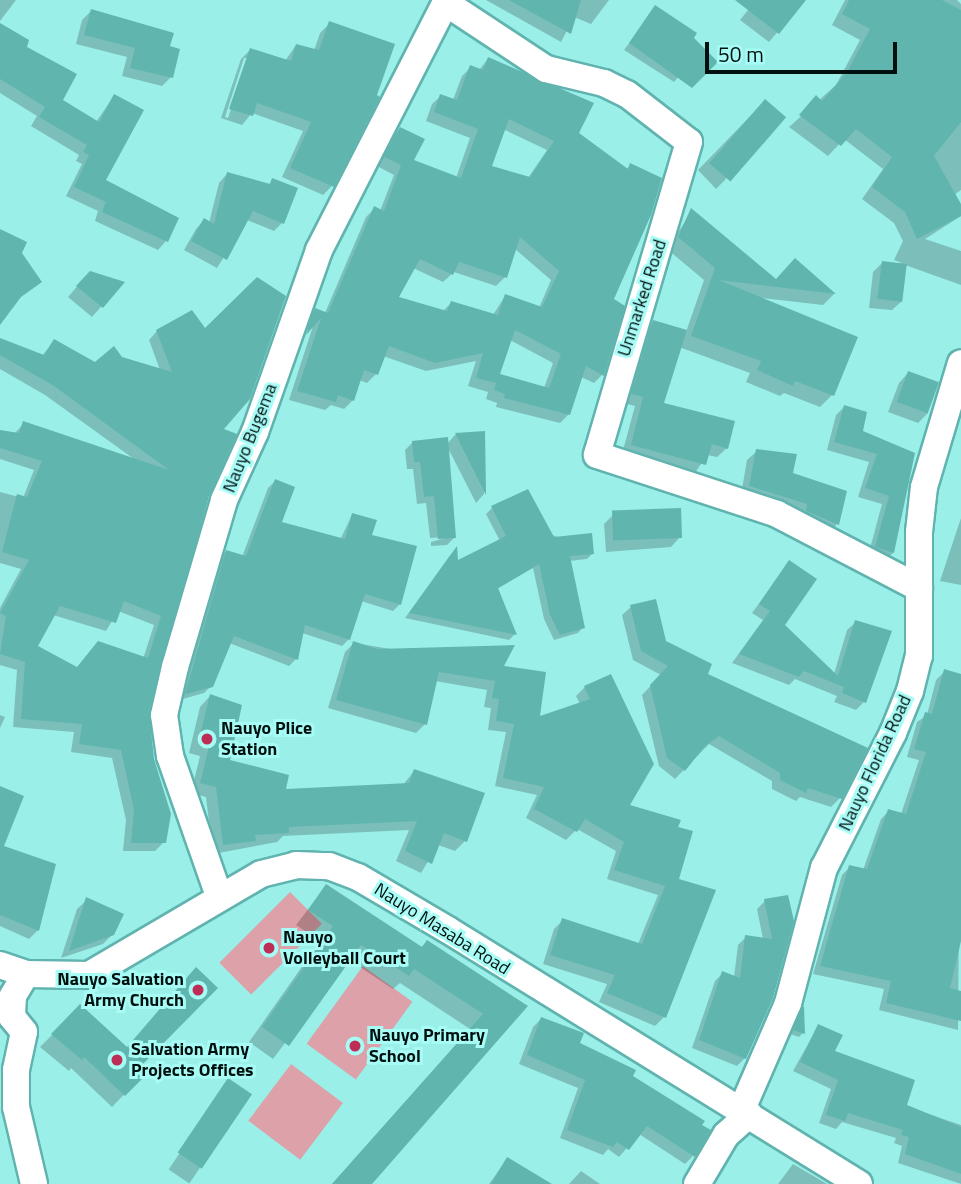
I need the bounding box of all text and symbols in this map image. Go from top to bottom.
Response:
scale bar [709,28,902,72]
text: 50 m [718,38,764,70]
street label: Unmarked Road [613,237,671,359]
street label: Nauyo Bugema [218,380,282,496]
street label: Nauyo Florida Road [834,692,916,834]
place label: Nauyo Plice Station [221,718,312,760]
marker: Nauyo Plice Station [199,731,215,747]
street label: Nauyo Masaba Road [370,879,514,979]
place label: Nauyo Volleyball Court [283,927,406,970]
marker: Nauyo Volleyball Court [261,940,277,956]
place label: Nauyo Salvation Army Church [57,969,184,1012]
marker: Nauyo Salvation Army Church [190,982,206,998]
place label: Nauyo Primary School [369,1025,485,1068]
marker: Nauyo Primary School [347,1038,363,1054]
place label: Salvation Army Projects Offices [131,1039,254,1082]
marker: Salvation Army Projects Offices [109,1052,125,1068]

